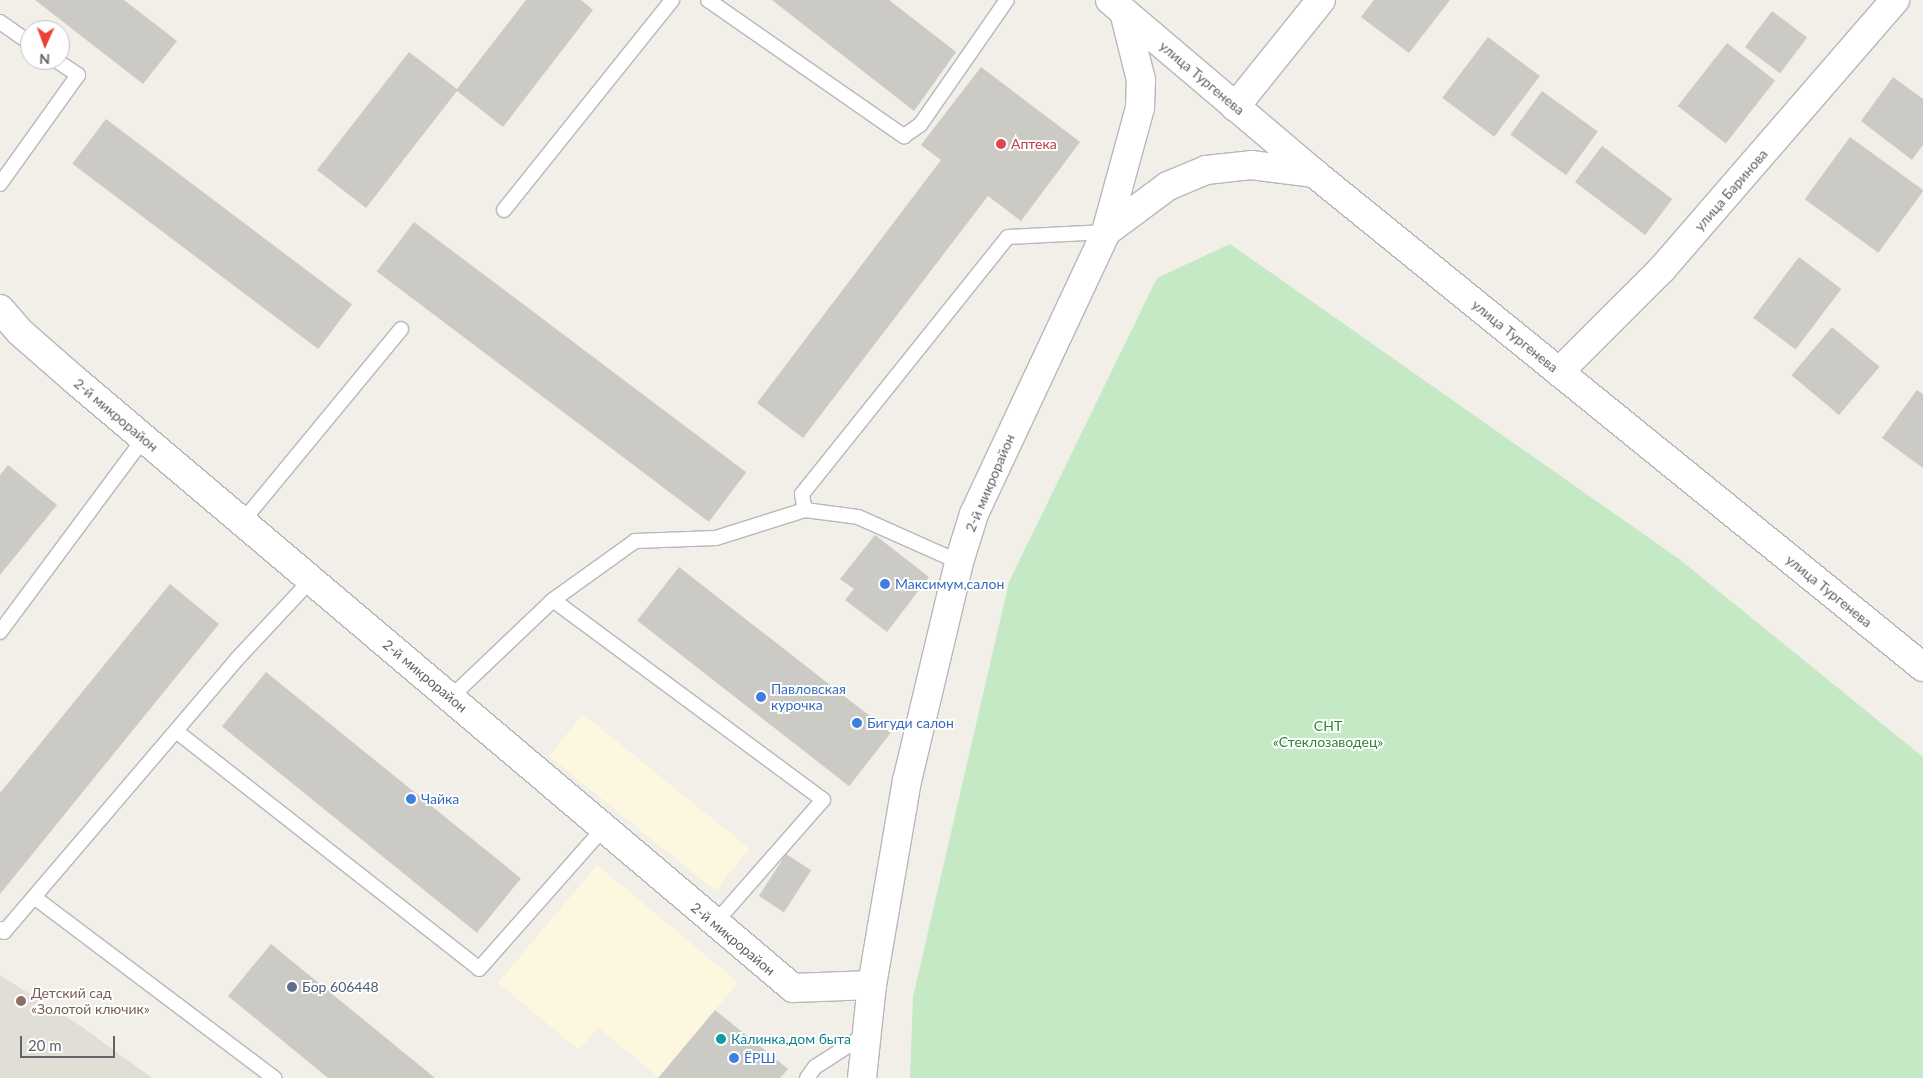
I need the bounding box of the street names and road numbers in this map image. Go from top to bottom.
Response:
street label: улица Тургенева [1156,38,1248,118]
street label: улица Баринова [1691,146,1771,234]
street label: улица Тургенева [1469,296,1561,376]
street label: 2-й микрорайон [71,375,161,455]
street label: 2-й микрорайон [962,432,1018,534]
street label: улица Тургенева [1783,551,1875,631]
street label: 2-й микрорайон [380,636,470,716]
street label: 2-й микрорайон [688,899,778,979]

